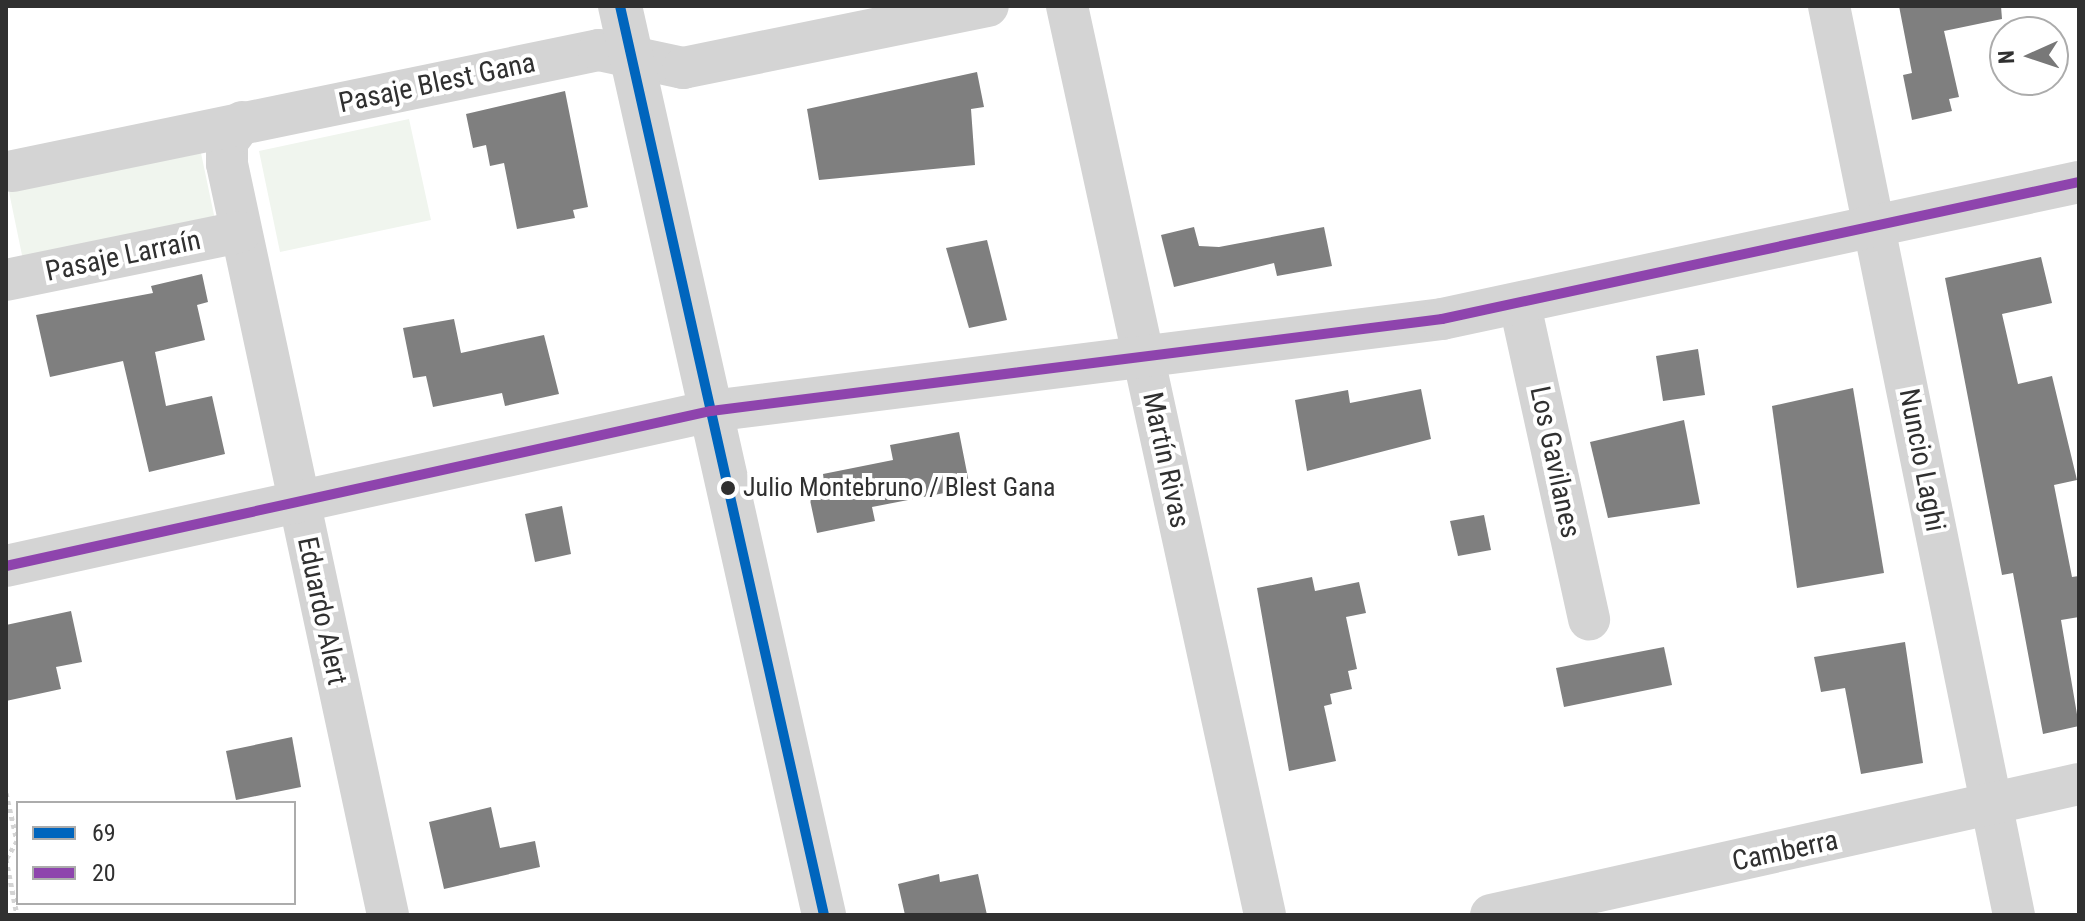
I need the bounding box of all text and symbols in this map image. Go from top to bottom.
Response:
north arrow [1989,16,2069,96]
street label: Pasaje Blest Gana [336,46,538,120]
text: N [1994,50,2019,65]
street label: Pasaje Larraín [42,223,204,289]
street label: Los Gavilanes [1523,383,1587,541]
street label: Nuncio Laghi [1892,386,1952,534]
street label: Martín Rivas [1135,389,1197,531]
place label: Julio Montebruno / Blest Gana [743,472,1056,504]
marker: Julio Montebruno / Blest Gana [720,480,736,496]
street label: Eduardo Alert [290,534,354,688]
legend [16,801,296,905]
text: 69 [92,819,116,847]
street label: Camberra [1729,823,1841,879]
text: 20 [92,859,116,887]

